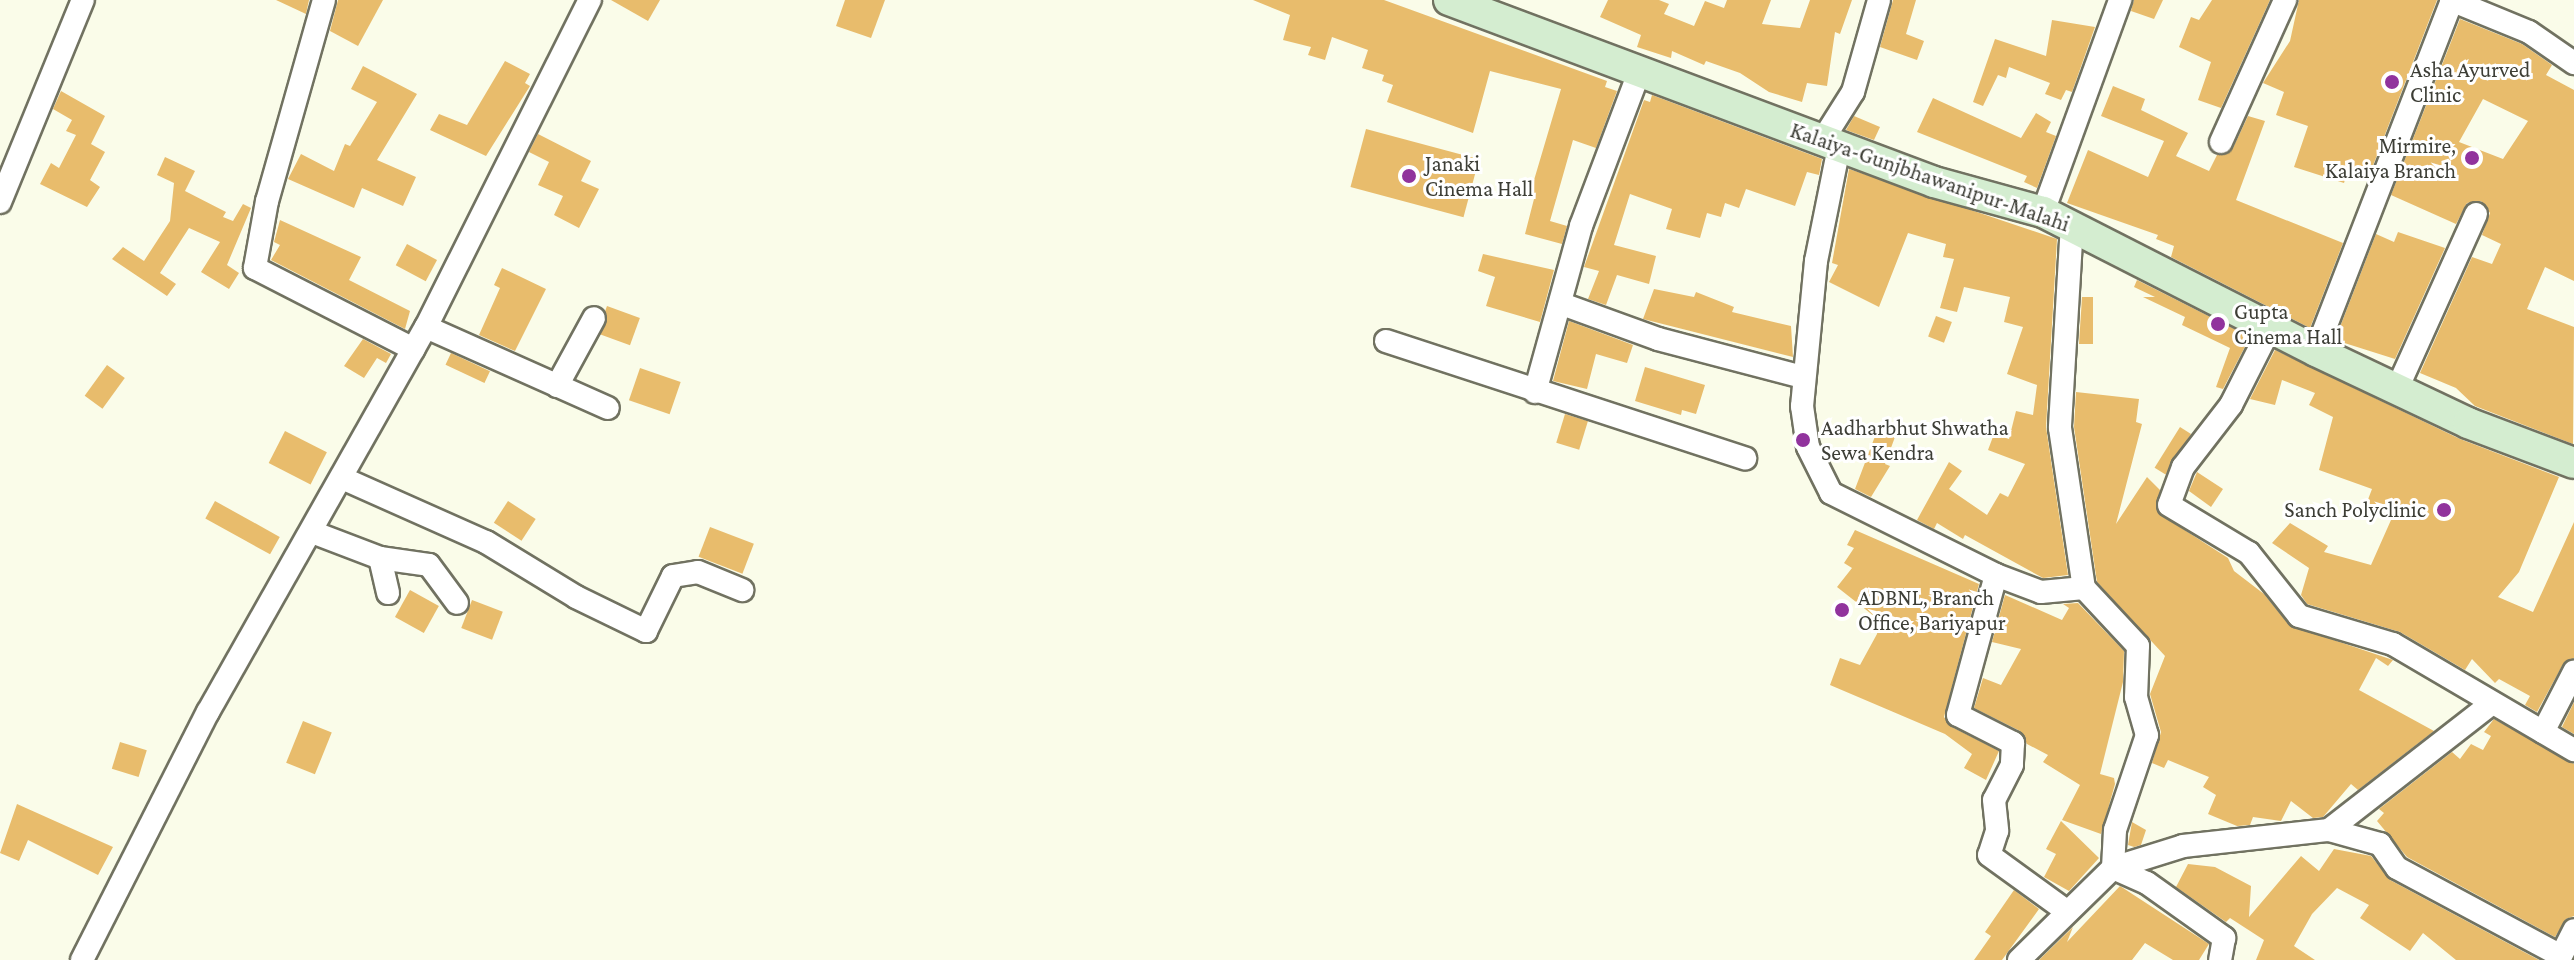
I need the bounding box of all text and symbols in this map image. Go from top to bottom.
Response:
place label: Asha Ayurved Clinic [2410,56,2530,108]
marker: Asha Ayurved Clinic [2381,71,2403,93]
street label: Kalaiya-Gunjbhawanipur-Malahi [1787,117,2073,237]
place label: Mirmire, Kalaiya Branch [2325,132,2456,184]
marker: Mirmire, Kalaiya Branch [2463,149,2481,167]
place label: Janaki Cinema Hall [1425,150,1533,202]
marker: Janaki Cinema Hall [1400,167,1418,185]
place label: Gupta Cinema Hall [2234,298,2342,350]
marker: Gupta Cinema Hall [2209,315,2227,333]
place label: Aadharbhut Shwatha Sewa Kendra [1821,414,2009,466]
marker: Aadharbhut Shwatha Sewa Kendra [1792,429,1814,451]
place label: Sanch Polyclinic [2284,497,2426,523]
marker: Sanch Polyclinic [2433,499,2455,521]
place label: ADBNL, Branch Office, Bariyapur [1858,584,2006,636]
marker: ADBNL, Branch Office, Bariyapur [1833,601,1851,619]

